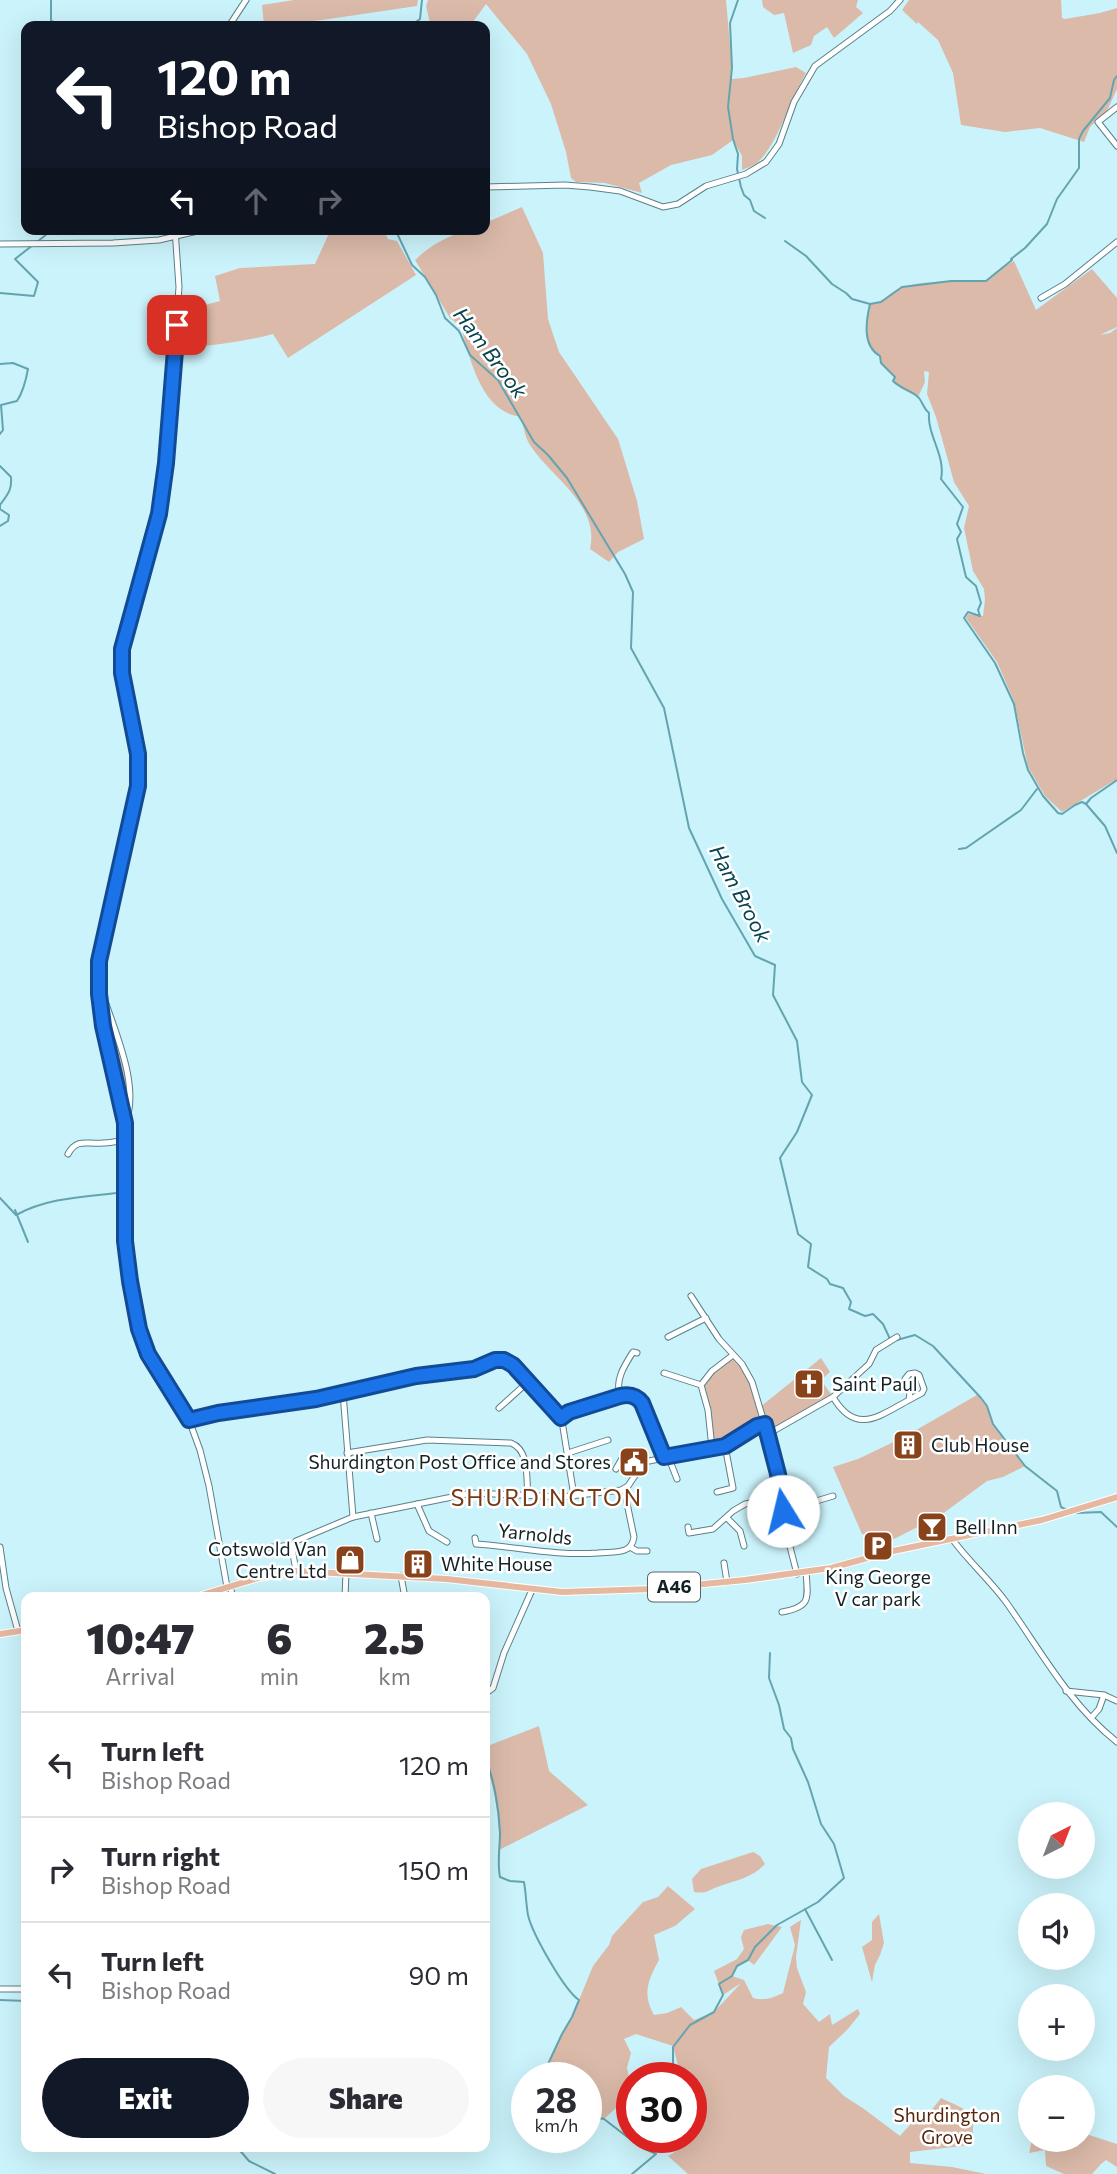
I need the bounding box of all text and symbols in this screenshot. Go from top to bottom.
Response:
text: 120 m [157,45,291,105]
icon: left [42,49,133,140]
text: Bishop Road [157,105,338,145]
icon: left [164,182,202,220]
icon: ahead [237,182,275,220]
icon: right [310,182,348,220]
pin [147,295,207,355]
water label: Ham Brook [449,302,534,403]
icon: arrive [158,306,196,344]
water label: Ham Brook [705,840,778,947]
church icon: Saint Paul [792,1367,826,1401]
place label: Saint Paul [832,1372,918,1395]
building icon: Club House [891,1428,925,1462]
place label: Club House [931,1433,1029,1456]
public building icon: Shurdington Post Office and Stores [617,1445,651,1479]
place label: Shurdington Post Office and Stores [308,1450,611,1473]
position arrow [746,1474,820,1548]
district label: SHURDINGTON [451,1483,643,1511]
bar icon: Bell Inn [915,1510,949,1544]
place label: Bell Inn [955,1515,1018,1538]
street label: Yarnolds [497,1518,573,1549]
parking icon: King George V car park [861,1529,895,1563]
place label: Cotswold Van Centre Ltd [208,1537,327,1582]
shop icon: Cotswold Van Centre Ltd [333,1543,367,1577]
building icon: White House [401,1547,435,1581]
place label: White House [441,1552,552,1575]
place label: King George V car park [825,1565,931,1610]
road number: A46 [648,1572,700,1602]
text: 10:47 [86,1611,195,1663]
text: 6 [266,1611,292,1663]
text: 2.5 [364,1611,425,1663]
text: Arrival [106,1662,175,1690]
text: min [260,1662,299,1690]
text: km [378,1662,411,1690]
text: Turn left [101,1735,204,1766]
icon: left [42,1746,80,1784]
text: 120 m [399,1749,469,1780]
text: Bishop Road [101,1766,231,1794]
north arrow [1018,1802,1096,1880]
map controls [1018,1802,1095,2152]
text: Turn right [101,1840,220,1871]
icon: right [42,1851,80,1889]
text: 150 m [398,1854,469,1885]
text: Bishop Road [101,1871,231,1899]
button: sound [1018,1893,1095,1970]
text: Turn left [101,1945,204,1976]
icon: left [42,1956,80,1994]
text: 90 m [409,1959,469,1990]
text: Bishop Road [101,1976,231,2004]
button: + [1018,1984,1095,2061]
button: Exit [42,2058,249,2138]
button: Share [263,2058,469,2138]
speed limit sign: 30 [616,2062,707,2153]
button: − [1018,2075,1095,2152]
text: 28 [536,2077,577,2120]
park label: Shurdington Grove [894,2103,1000,2148]
text: km/h [535,2114,578,2136]

